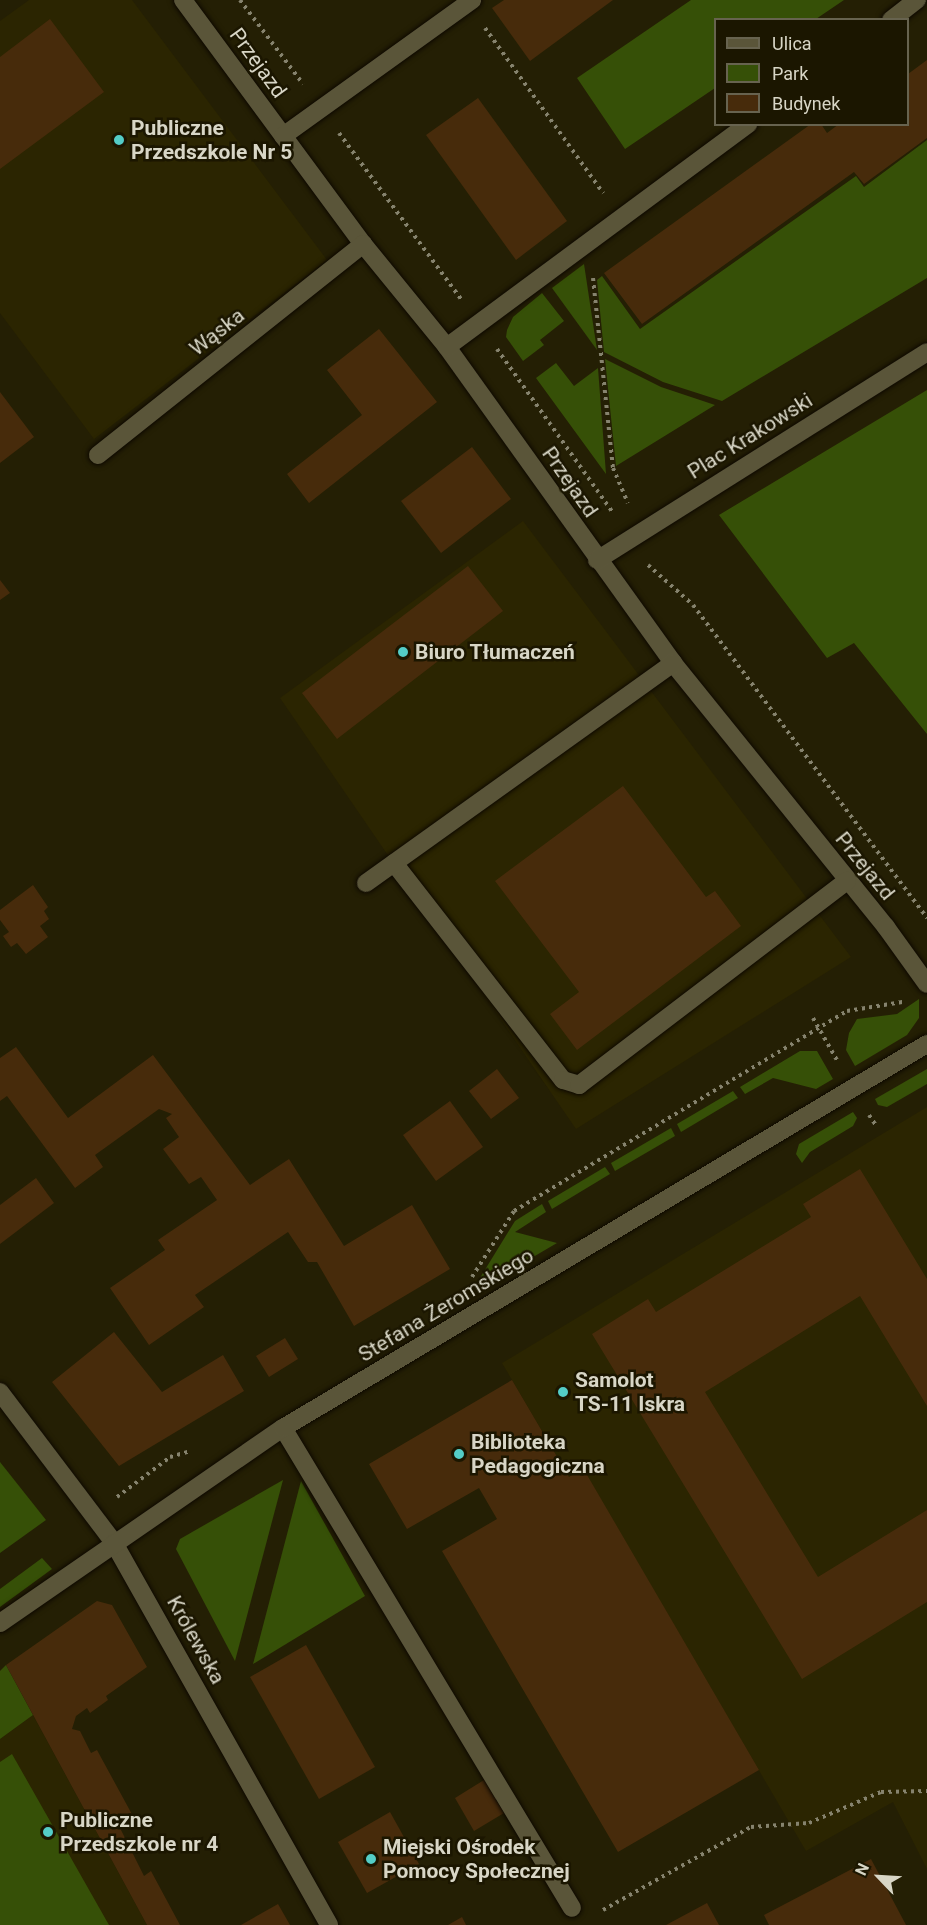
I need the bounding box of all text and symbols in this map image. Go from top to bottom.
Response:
legend [714,18,909,126]
street label: Przejazd [224,23,292,103]
text: Ulica [772,33,812,54]
text: Park [772,63,808,84]
text: Budynek [772,93,840,114]
place label: Publiczne Przedszkole Nr 5 [131,115,292,165]
marker: Publiczne Przedszkole Nr 5 [112,133,126,147]
street label: Wąska [185,303,249,361]
street label: Plac Krakowski [683,388,817,484]
street label: Przejazd [537,442,603,522]
place label: Biuro Tłumaczeń [415,639,575,665]
marker: Biuro Tłumaczeń [396,645,410,659]
street label: Przejazd [830,827,900,905]
street label: Stefana Żeromskiego [354,1243,538,1367]
place label: Samolot TS-11 Iskra [575,1367,685,1417]
marker: Samolot TS-11 Iskra [556,1385,570,1399]
place label: Biblioteka Pedagogiczna [471,1429,605,1479]
marker: Biblioteka Pedagogiczna [452,1447,466,1461]
street label: Królewska [161,1591,231,1689]
place label: Publiczne Przedszkole nr 4 [60,1807,218,1857]
marker: Publiczne Przedszkole nr 4 [41,1825,55,1839]
place label: Miejski Ośrodek Pomocy Społecznej [383,1834,570,1884]
north arrow [849,1847,909,1907]
marker: Miejski Ośrodek Pomocy Społecznej [364,1852,378,1866]
text: N [851,1860,873,1878]

